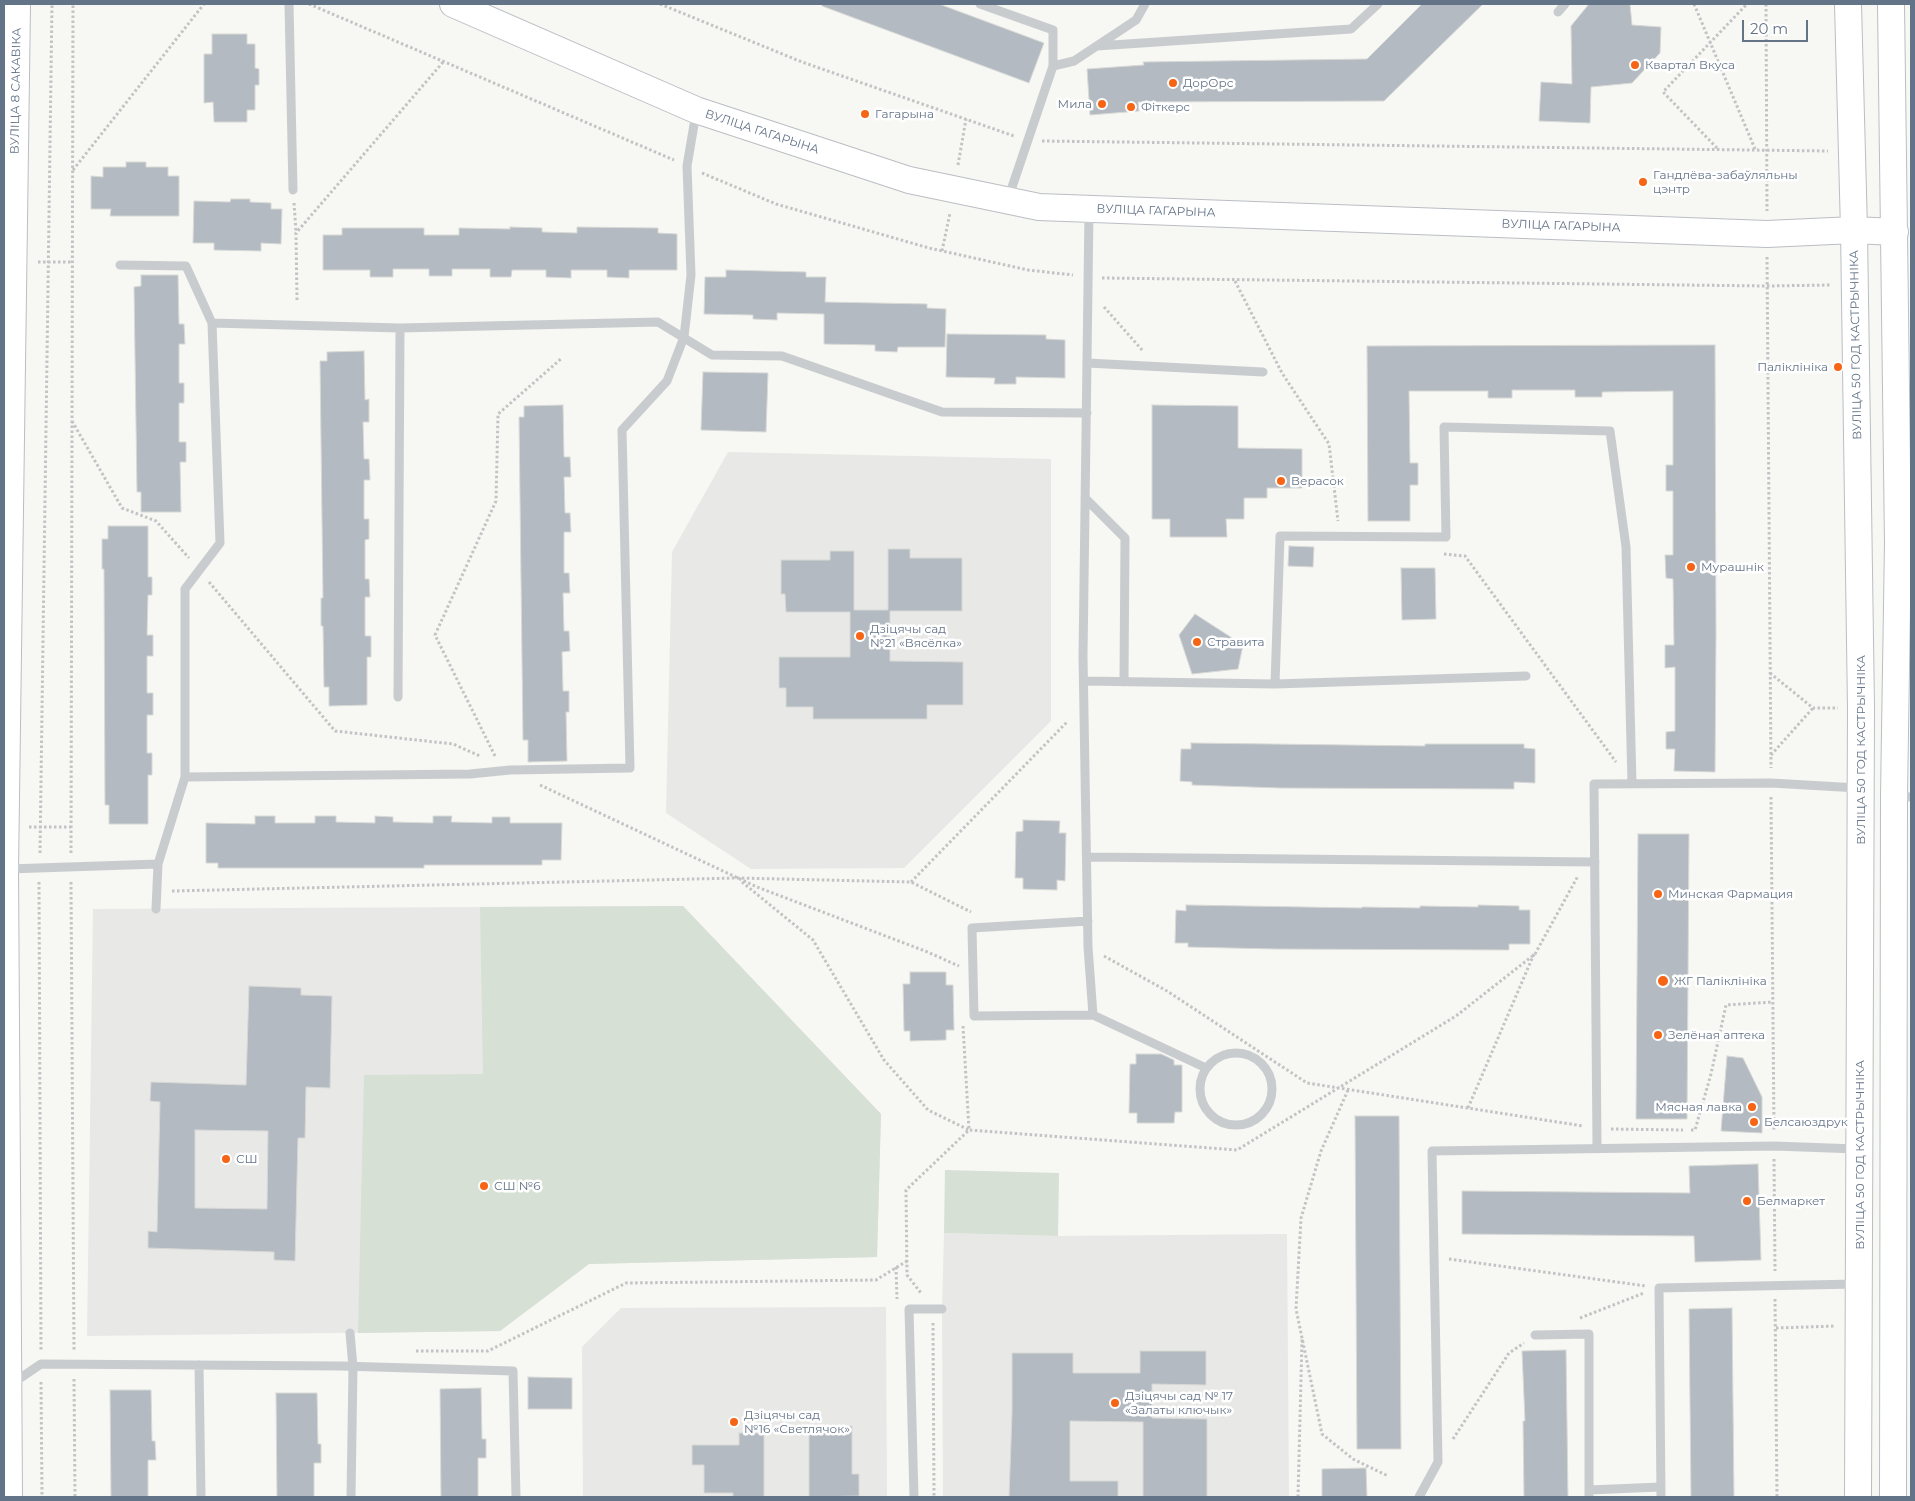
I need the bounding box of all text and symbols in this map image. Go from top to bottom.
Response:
scale bar [1745,10,1811,42]
text: 20 m [1750,19,1788,38]
street label: ВУЛІЦА 8 САКАВІКА [8,28,24,154]
place label: Квартал Вкуса [1645,58,1735,72]
marker: Квартал Вкуса [1629,59,1641,71]
place label: ДорОрс [1183,76,1233,90]
marker: ДорОрс [1167,77,1179,89]
place label: Мила [1058,97,1092,111]
marker: Мила [1096,98,1108,110]
place label: Фіткерс [1141,100,1190,114]
marker: Фіткерс [1125,101,1137,113]
street label: ВУЛІЦА ГАГАРЫНА [703,107,821,157]
place label: Гагарына [875,107,934,121]
marker: Гагарына [859,108,871,120]
place label: Гандлёва-забаўляльны цэнтр [1653,168,1798,196]
marker: Гандлёва-забаўляльны цэнтр [1637,176,1649,188]
street label: ВУЛІЦА ГАГАРЫНА [1096,202,1216,220]
street label: ВУЛІЦА ГАГАРЫНА [1501,217,1621,235]
street label: ВУЛІЦА 50 ГОД КАСТРЫЧНІКА [1847,250,1865,440]
place label: Паліклініка [1757,360,1828,374]
marker: Паліклініка [1832,361,1844,373]
place label: Верасок [1291,474,1344,488]
marker: Верасок [1275,475,1287,487]
place label: Мурашнік [1701,560,1764,574]
marker: Мурашнік [1685,561,1697,573]
place label: Дзіцячы сад №21 «Вясёлка» [870,622,962,650]
marker: Дзіцячы сад №21 «Вясёлка» [854,630,866,642]
place label: Стравита [1207,635,1264,649]
marker: Стравита [1191,636,1203,648]
street label: ВУЛІЦА 50 ГОД КАСТРЫЧНІКА [1854,655,1868,845]
place label: Минская Фармация [1668,887,1793,901]
marker: Минская Фармация [1652,888,1664,900]
marker: ЖГ Паліклініка [1656,974,1670,988]
place label: ЖГ Паліклініка [1674,974,1767,988]
place label: Зелёная аптека [1668,1028,1765,1042]
marker: Зелёная аптека [1652,1029,1664,1041]
street label: ВУЛІЦА 50 ГОД КАСТРЫЧНІКА [1853,1060,1867,1250]
place label: Мясная лавка [1655,1100,1742,1114]
marker: Мясная лавка [1746,1101,1758,1113]
place label: Белсаюздрук [1764,1115,1848,1129]
marker: Белсаюздрук [1748,1116,1760,1128]
place label: СШ [236,1152,258,1166]
marker: СШ [220,1153,232,1165]
place label: СШ №6 [494,1179,541,1193]
marker: СШ №6 [478,1180,490,1192]
place label: Белмаркет [1757,1194,1825,1208]
marker: Белмаркет [1741,1195,1753,1207]
place label: Дзіцячы сад № 17 «Залаты ключык» [1125,1389,1233,1417]
marker: Дзіцячы сад № 17 «Залаты ключык» [1109,1397,1121,1409]
place label: Дзіцячы сад №16 «Светлячок» [744,1408,850,1436]
marker: Дзіцячы сад №16 «Светлячок» [728,1416,740,1428]

